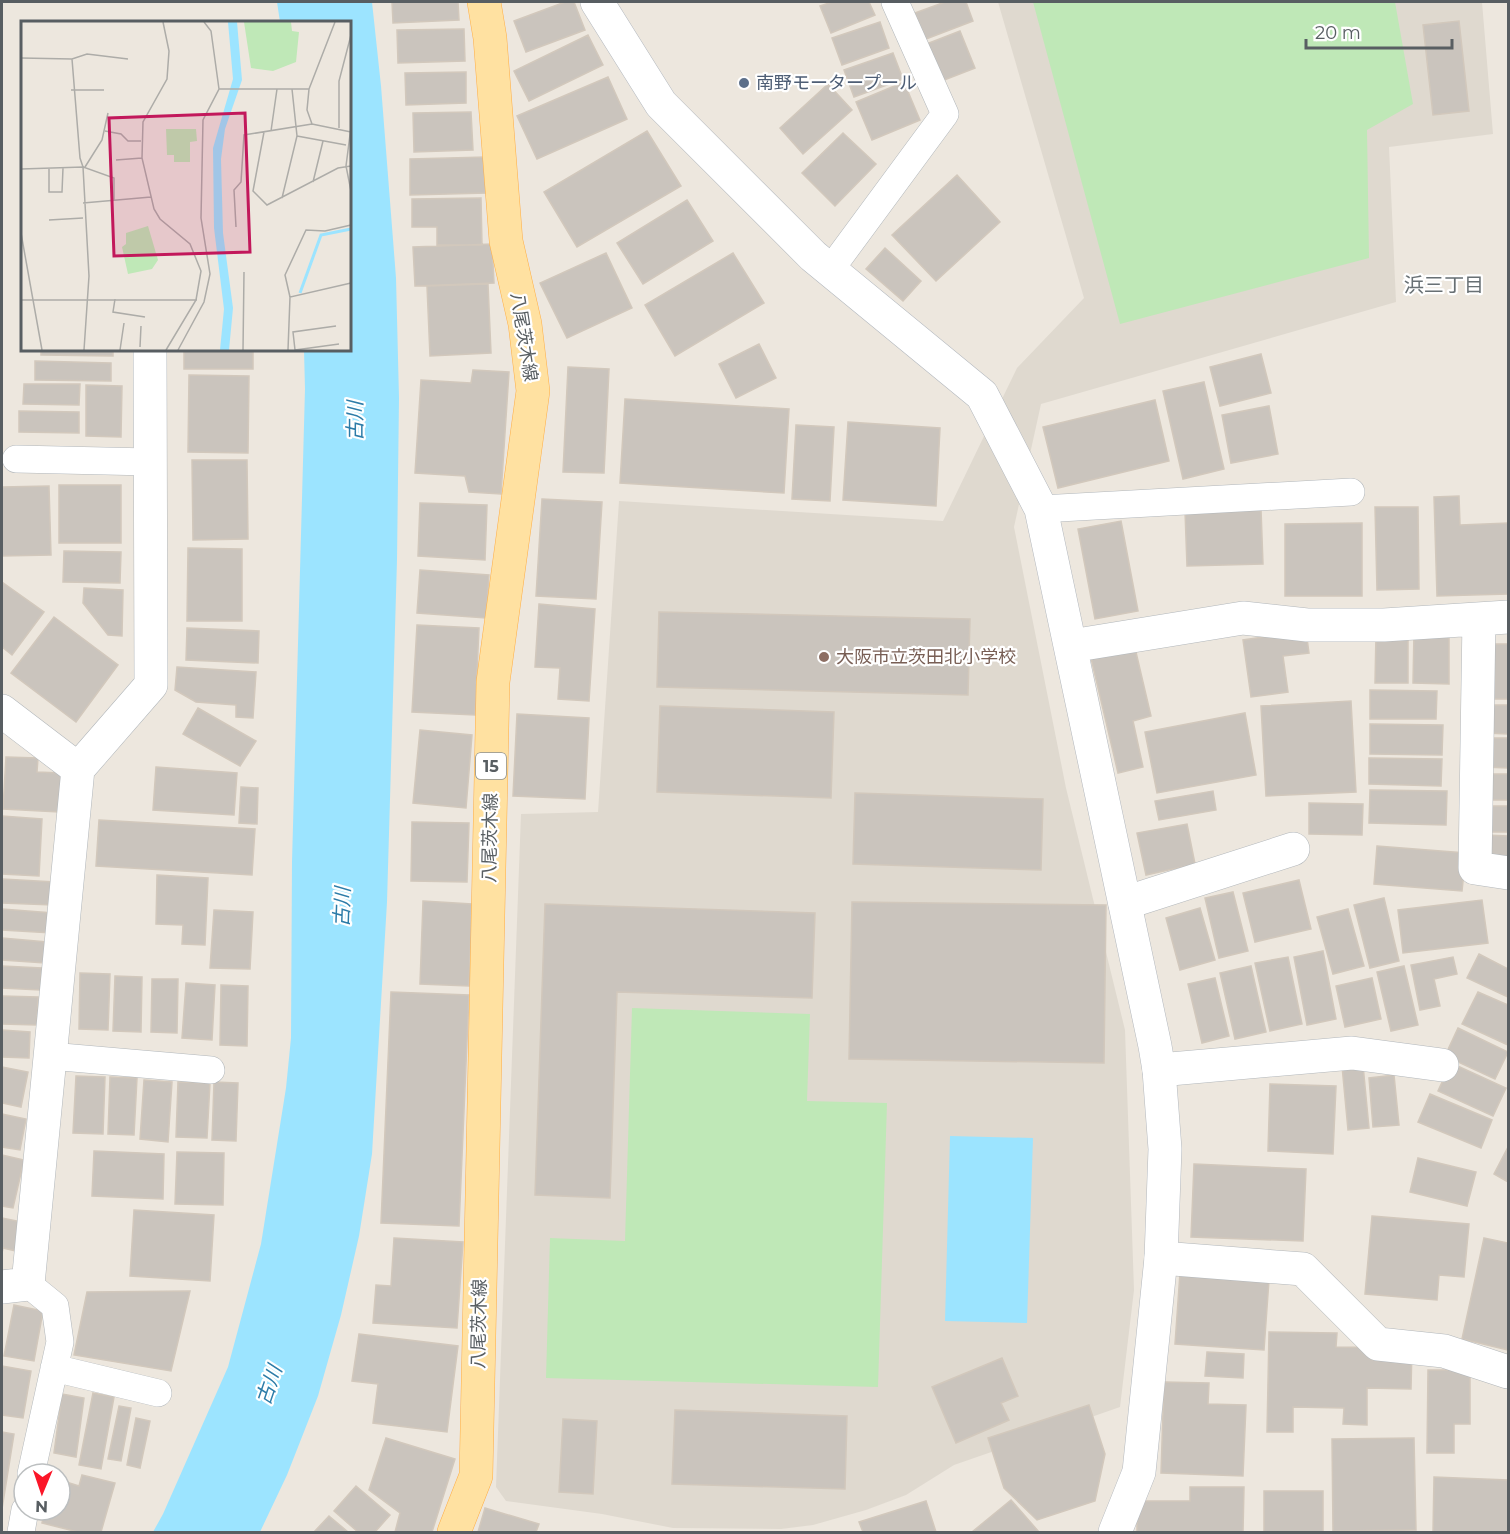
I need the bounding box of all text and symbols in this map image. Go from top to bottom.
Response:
scale bar [1306,12,1452,50]
inset map [21,21,351,351]
text: 20 m [1315,22,1361,44]
place label: 南野モータープール [756,72,917,94]
marker: 南野モータープール [737,76,751,90]
district label: 浜三丁目 [1404,273,1484,297]
street label: 八尾茨木線 [506,291,542,383]
water label: 古川 [343,399,367,441]
place label: 大阪市立茨田北小学校 [836,646,1016,668]
marker: 大阪市立茨田北小学校 [817,650,831,664]
road number: 15 [476,753,506,779]
street label: 八尾茨木線 [478,793,502,883]
water label: 古川 [329,885,355,927]
street label: 八尾茨木線 [467,1279,491,1369]
water label: 古川 [251,1360,288,1408]
north arrow [12,1462,72,1522]
text: N [35,1497,48,1516]

